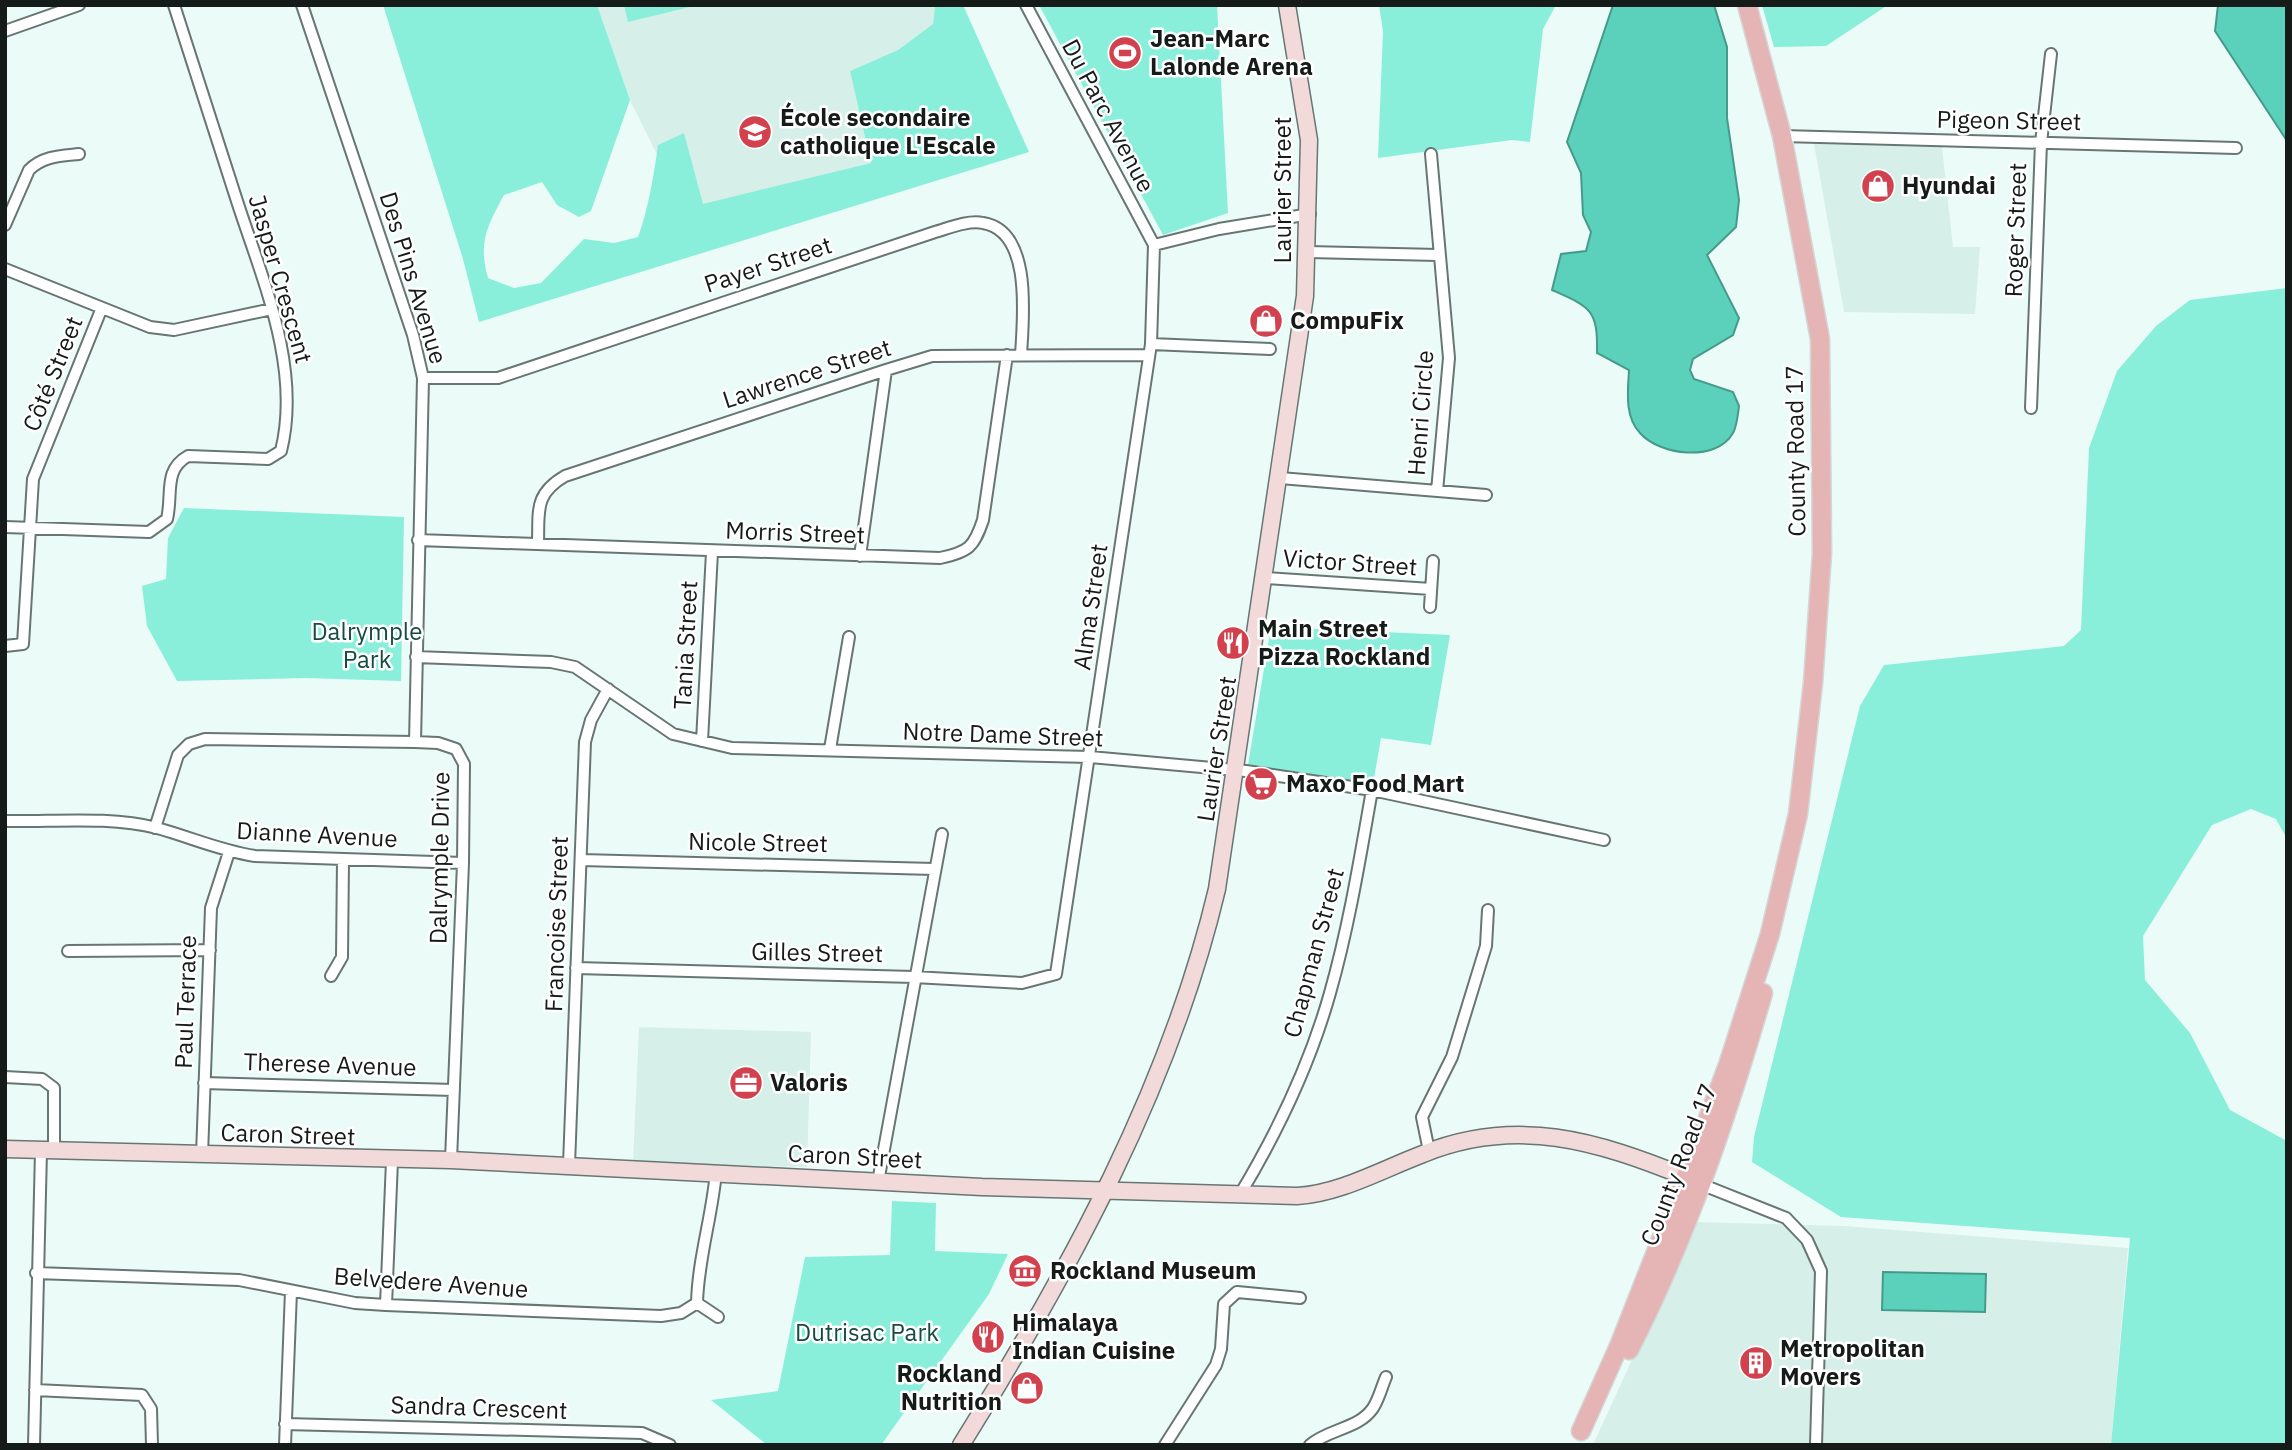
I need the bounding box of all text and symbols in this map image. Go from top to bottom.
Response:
place label: Jean-Marc Lalonde Arena [1150,22,1313,82]
street label: Du Parc Avenue [1055,33,1163,198]
sports icon: Jean-Marc Lalonde Arena [1106,34,1144,72]
place label: École secondaire catholique L'Escale [780,101,996,161]
street label: Pigeon Street [1936,103,2082,137]
school or university icon: École secondaire catholique L'Escale [736,113,774,151]
street label: Laurier Street [1266,117,1298,263]
street label: Roger Street [1997,162,2033,298]
shop icon: Hyundai [1859,167,1897,205]
place label: Hyundai [1902,169,1996,201]
street label: Des Pins Avenue [373,188,455,368]
street label: Jasper Crescent [242,191,320,367]
street label: Payer Street [700,228,836,300]
shop icon: CompuFix [1247,302,1285,340]
place label: CompuFix [1290,304,1404,336]
street label: Côté Street [15,311,90,436]
street label: Lawrence Street [718,331,895,415]
street label: Henri Circle [1400,349,1440,477]
street label: County Road 17 [1778,365,1812,537]
street label: Morris Street [725,514,865,550]
street label: Victor Street [1282,541,1418,583]
street label: Alma Street [1065,542,1115,672]
street label: Tania Street [666,580,704,710]
place label: Main Street Pizza Rockland [1258,612,1430,672]
park label: Dalrymple Park [311,615,423,675]
restaurant icon: Main Street Pizza Rockland [1214,624,1252,662]
street label: Laurier Street [1189,674,1243,824]
street label: Notre Dame Street [902,715,1104,753]
supermarket icon: Maxo Food Mart [1242,765,1280,803]
place label: Maxo Food Mart [1286,767,1464,799]
street label: Dalrymple Drive [421,772,457,944]
street label: Dianne Avenue [236,814,398,854]
street label: Nicole Street [688,825,828,859]
street label: Francoise Street [537,836,575,1012]
street label: Chapman Street [1275,864,1351,1041]
street label: Paul Terrace [167,935,203,1069]
street label: Gilles Street [751,935,883,969]
street label: Therese Avenue [243,1045,417,1083]
office icon: Valoris [727,1064,765,1102]
place label: Valoris [770,1066,848,1098]
street label: County Road 17 [1632,1079,1724,1250]
street label: Caron Street [220,1116,356,1152]
street label: Caron Street [787,1136,923,1176]
museum icon: Rockland Museum [1006,1252,1044,1290]
place label: Rockland Museum [1050,1254,1256,1286]
street label: Belvedere Avenue [333,1259,529,1305]
place label: Himalaya Indian Cuisine [1012,1306,1175,1366]
park label: Dutrisac Park [795,1316,939,1348]
restaurant icon: Himalaya Indian Cuisine [969,1318,1007,1356]
place label: Metropolitan Movers [1780,1332,1925,1392]
building icon: Metropolitan Movers [1737,1344,1775,1382]
place label: Rockland Nutrition [897,1357,1002,1417]
shop icon: Rockland Nutrition [1008,1369,1046,1407]
street label: Sandra Crescent [390,1388,568,1426]

